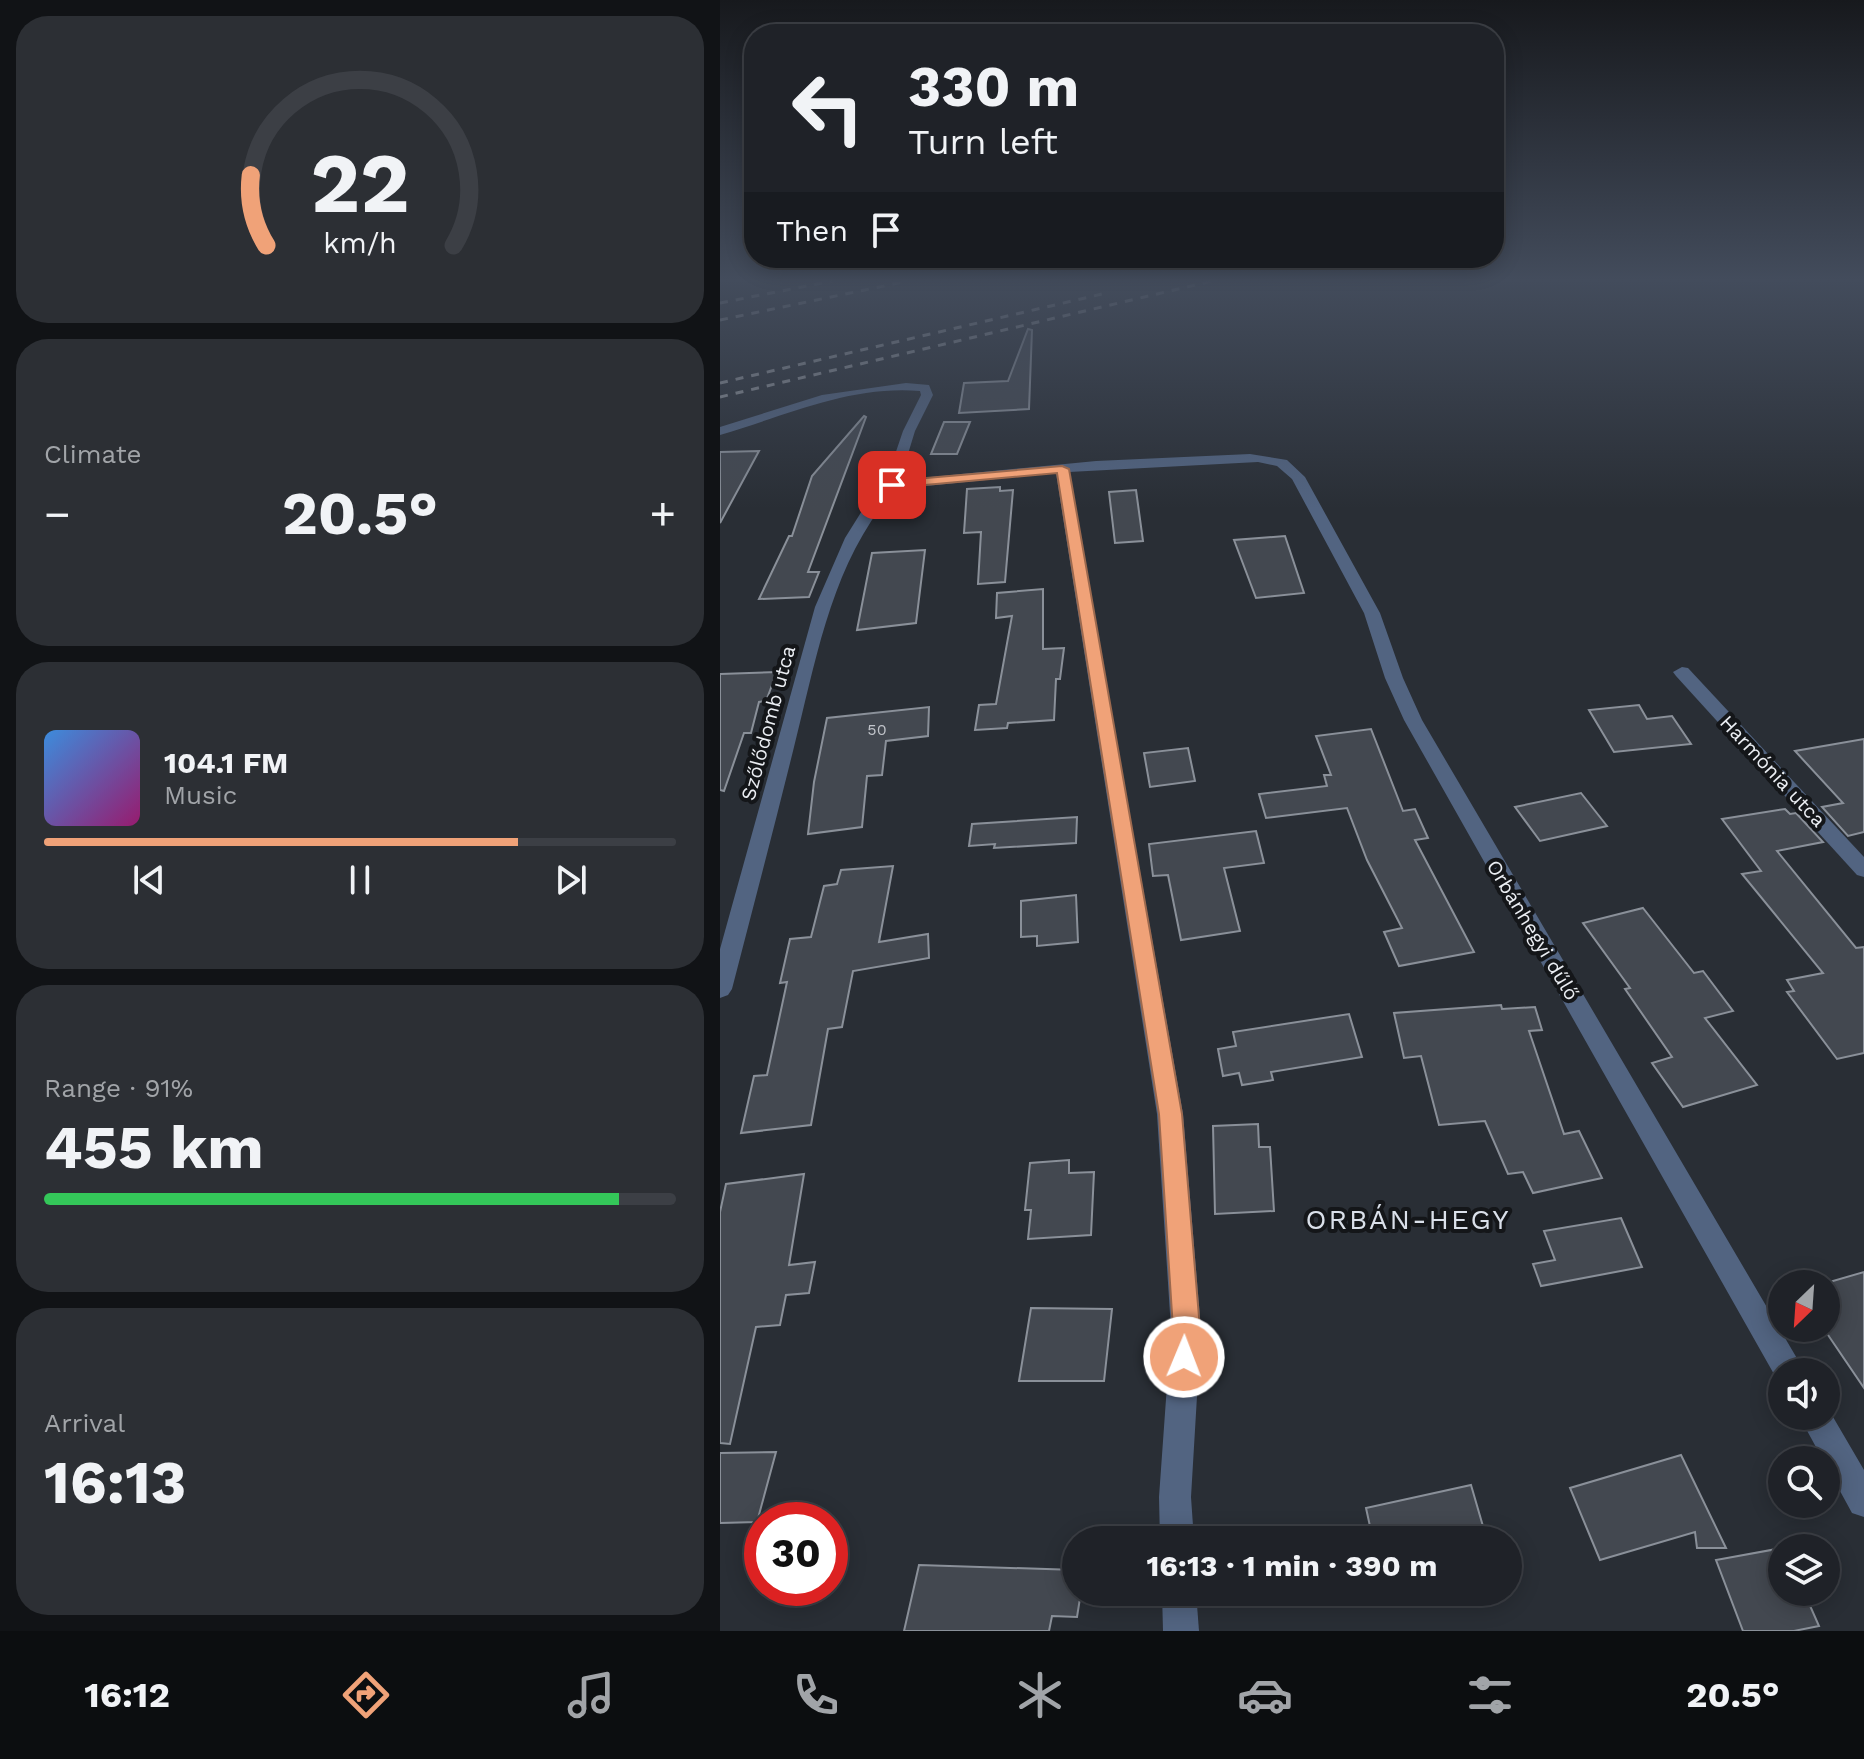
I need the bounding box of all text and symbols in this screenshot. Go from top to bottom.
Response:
text: 330 m [908,54,1079,120]
icon: left [776,56,880,160]
text: Turn left [908,121,1058,163]
text: 22 [310,134,410,231]
icon: arrive [864,208,908,252]
text: Then [776,213,848,248]
text: km/h [323,226,397,260]
text: Climate [44,439,142,469]
pin [858,451,926,519]
icon: arrive [870,463,914,507]
text: 20.5° [282,478,438,549]
text: − [44,488,71,540]
text: + [649,488,676,540]
street label: Szőlődomb utca [736,643,800,803]
street label: Harmónia utca [1715,710,1831,832]
house number: 50 [867,720,887,739]
text: 104.1 FM [164,745,288,780]
text: Music [164,780,237,810]
street label: Orbánhegyi dűlő [1482,856,1584,1004]
icon: previous [127,858,171,902]
icon: pause [338,858,382,902]
icon: next [549,858,593,902]
text: Range · 91% [44,1073,193,1103]
text: 455 km [44,1112,264,1183]
district label: ORBÁN-HEGY [1306,1203,1510,1236]
north arrow [1768,1270,1840,1342]
map controls [1768,1270,1840,1606]
position arrow [1142,1315,1226,1399]
button: sound [1768,1358,1840,1430]
text: Arrival [44,1408,125,1438]
button: search [1768,1446,1840,1518]
text: 16:13 [44,1447,186,1518]
speed limit sign: 30 [744,1502,848,1606]
button: layers [1768,1534,1840,1606]
text: 16:13 · 1 min · 390 m [1146,1548,1438,1583]
icon: directions [338,1667,394,1723]
icon: music [563,1667,619,1723]
icon: phone [788,1667,844,1723]
icon: climate [1012,1667,1068,1723]
icon: car [1237,1667,1293,1723]
icon: filters [1462,1667,1518,1723]
text: 16:12 [84,1674,170,1716]
text: 20.5° [1686,1674,1780,1716]

